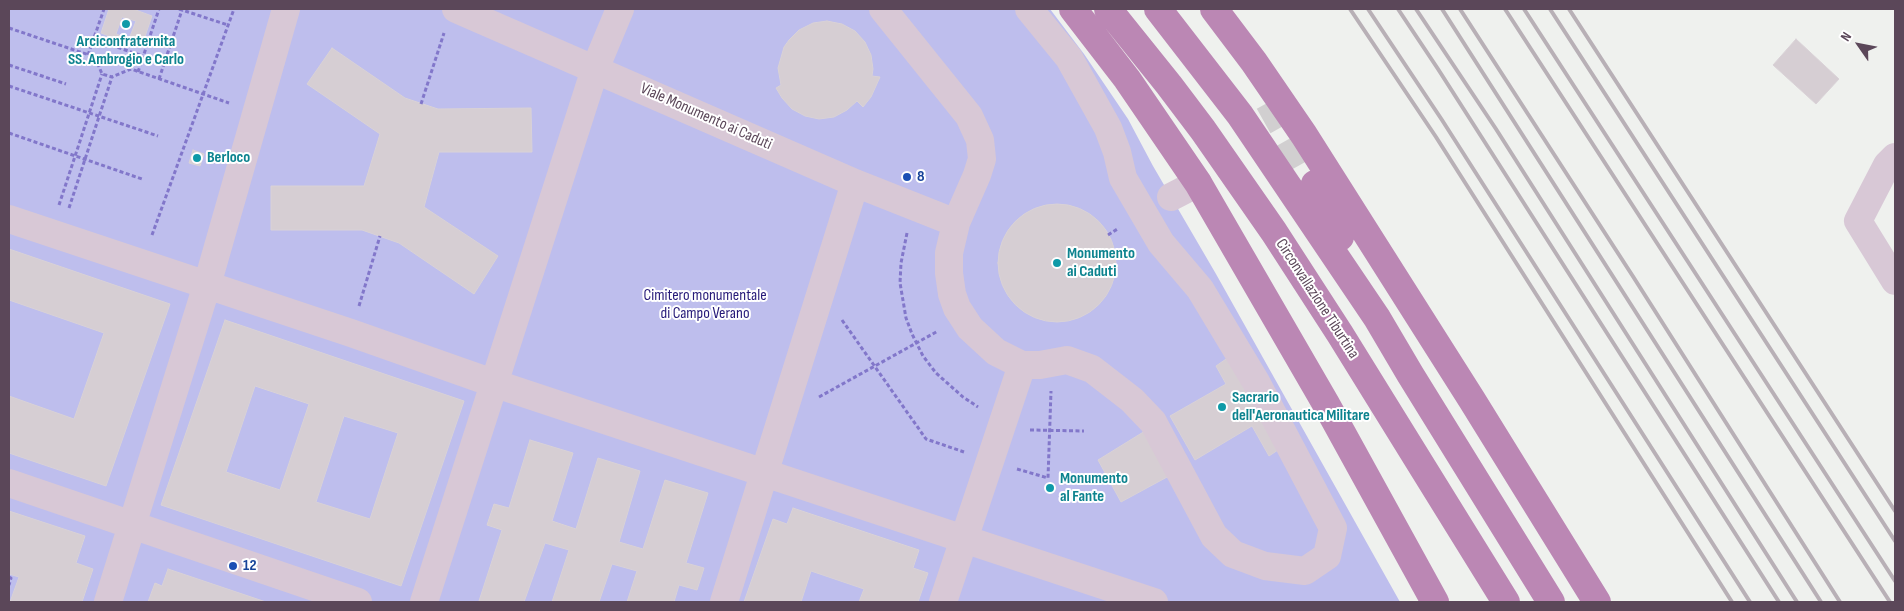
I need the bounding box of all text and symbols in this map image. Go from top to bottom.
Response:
marker: Arciconfraternita SS. Ambrogio e Carlo [120,18,132,30]
north arrow [1834,20,1884,70]
text: N [1837,29,1855,44]
place label: Arciconfraternita SS. Ambrogio e Carlo [68,32,184,70]
street label: Viale Monumento ai Caduti [637,79,775,155]
place label: Berloco [207,148,250,168]
marker: Berloco [191,152,203,164]
place label: 8 [917,167,925,187]
marker: 8 [901,171,913,183]
street label: Circonvallazione Tiburtina [1271,236,1363,362]
place label: Monumento ai Caduti [1067,244,1135,282]
marker: Monumento ai Caduti [1051,257,1063,269]
park label: Cimitero monumentale di Campo Verano [643,286,767,324]
place label: Sacrario dell'Aeronautica Militare [1232,388,1370,426]
marker: Sacrario dell'Aeronautica Militare [1216,401,1228,413]
place label: Monumento al Fante [1060,469,1128,507]
marker: Monumento al Fante [1044,482,1056,494]
place label: 12 [243,556,256,576]
marker: 12 [227,560,239,572]

